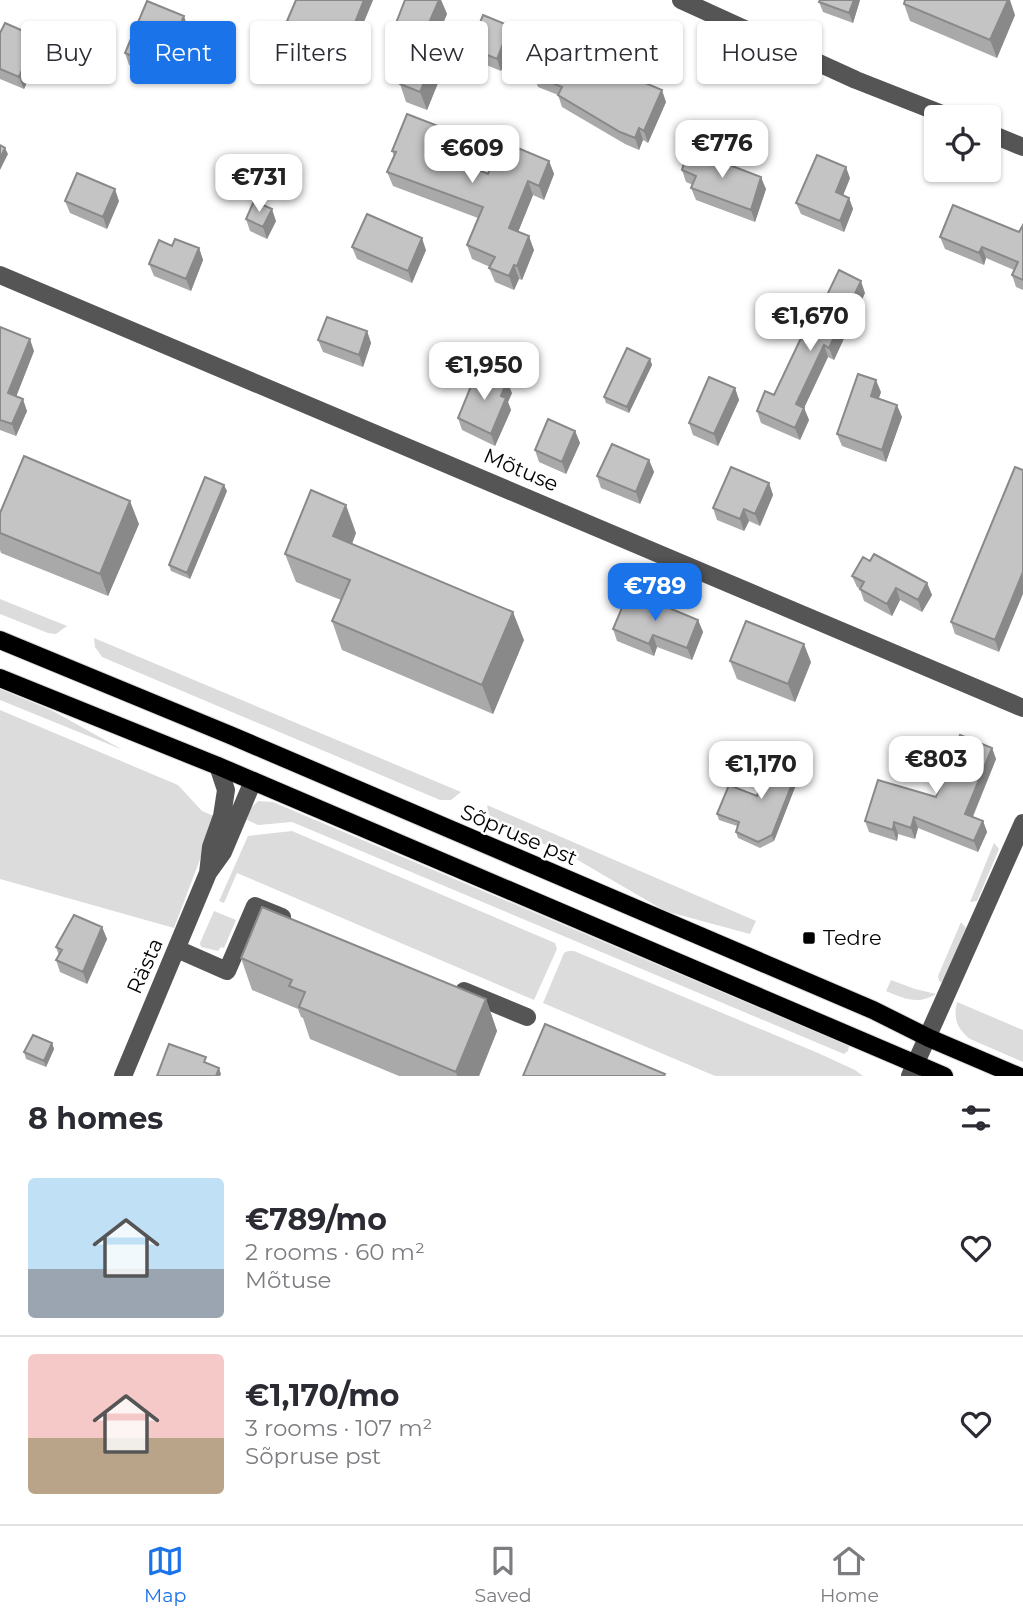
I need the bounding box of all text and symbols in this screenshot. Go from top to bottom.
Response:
chip: Buy [21,21,116,84]
chip: Rent [130,21,236,84]
chip: Filters [250,21,371,84]
chip: New [385,21,488,84]
chip: Apartment [502,21,683,84]
chip: House [697,21,822,84]
map controls [924,105,1001,182]
button: locate [924,105,1001,182]
pin: €776 [681,120,763,180]
pin: €609 [431,125,513,185]
text: €776 [691,129,753,157]
text: €609 [440,134,504,162]
pin: €731 [218,154,300,214]
text: €731 [231,163,287,191]
pin: €1,670 [753,294,867,353]
text: €1,670 [771,302,849,330]
pin: €1,950 [427,342,541,402]
text: €1,950 [445,351,523,379]
street label: Mõtuse [480,443,562,496]
pin: €789 [614,564,696,623]
text: €789 [624,572,686,600]
pin: €803 [895,736,977,796]
pin: €1,170 [704,742,818,801]
text: €803 [905,745,967,773]
text: €1,170 [725,750,797,778]
street label: Sõpruse pst [457,799,581,870]
place label: Tedre [823,925,882,950]
marker: Tedre [801,930,817,946]
street label: Rästa [121,934,168,997]
icon: filters [957,1099,995,1137]
text: 8 homes [28,1100,163,1137]
text: €789/mo [245,1201,387,1238]
icon: home [84,1206,168,1290]
icon: heart [957,1229,995,1267]
text: 2 rooms · 60 m² [245,1238,425,1266]
text: Mõtuse [245,1266,331,1294]
text: €1,170/mo [245,1377,399,1414]
icon: home [84,1382,168,1466]
icon: heart [957,1405,995,1443]
text: 3 rooms · 107 m² [245,1414,432,1442]
text: Sõpruse pst [245,1442,381,1470]
tab: Map [144,1542,186,1607]
tab: Saved [475,1542,532,1607]
tab: Home [820,1542,879,1607]

